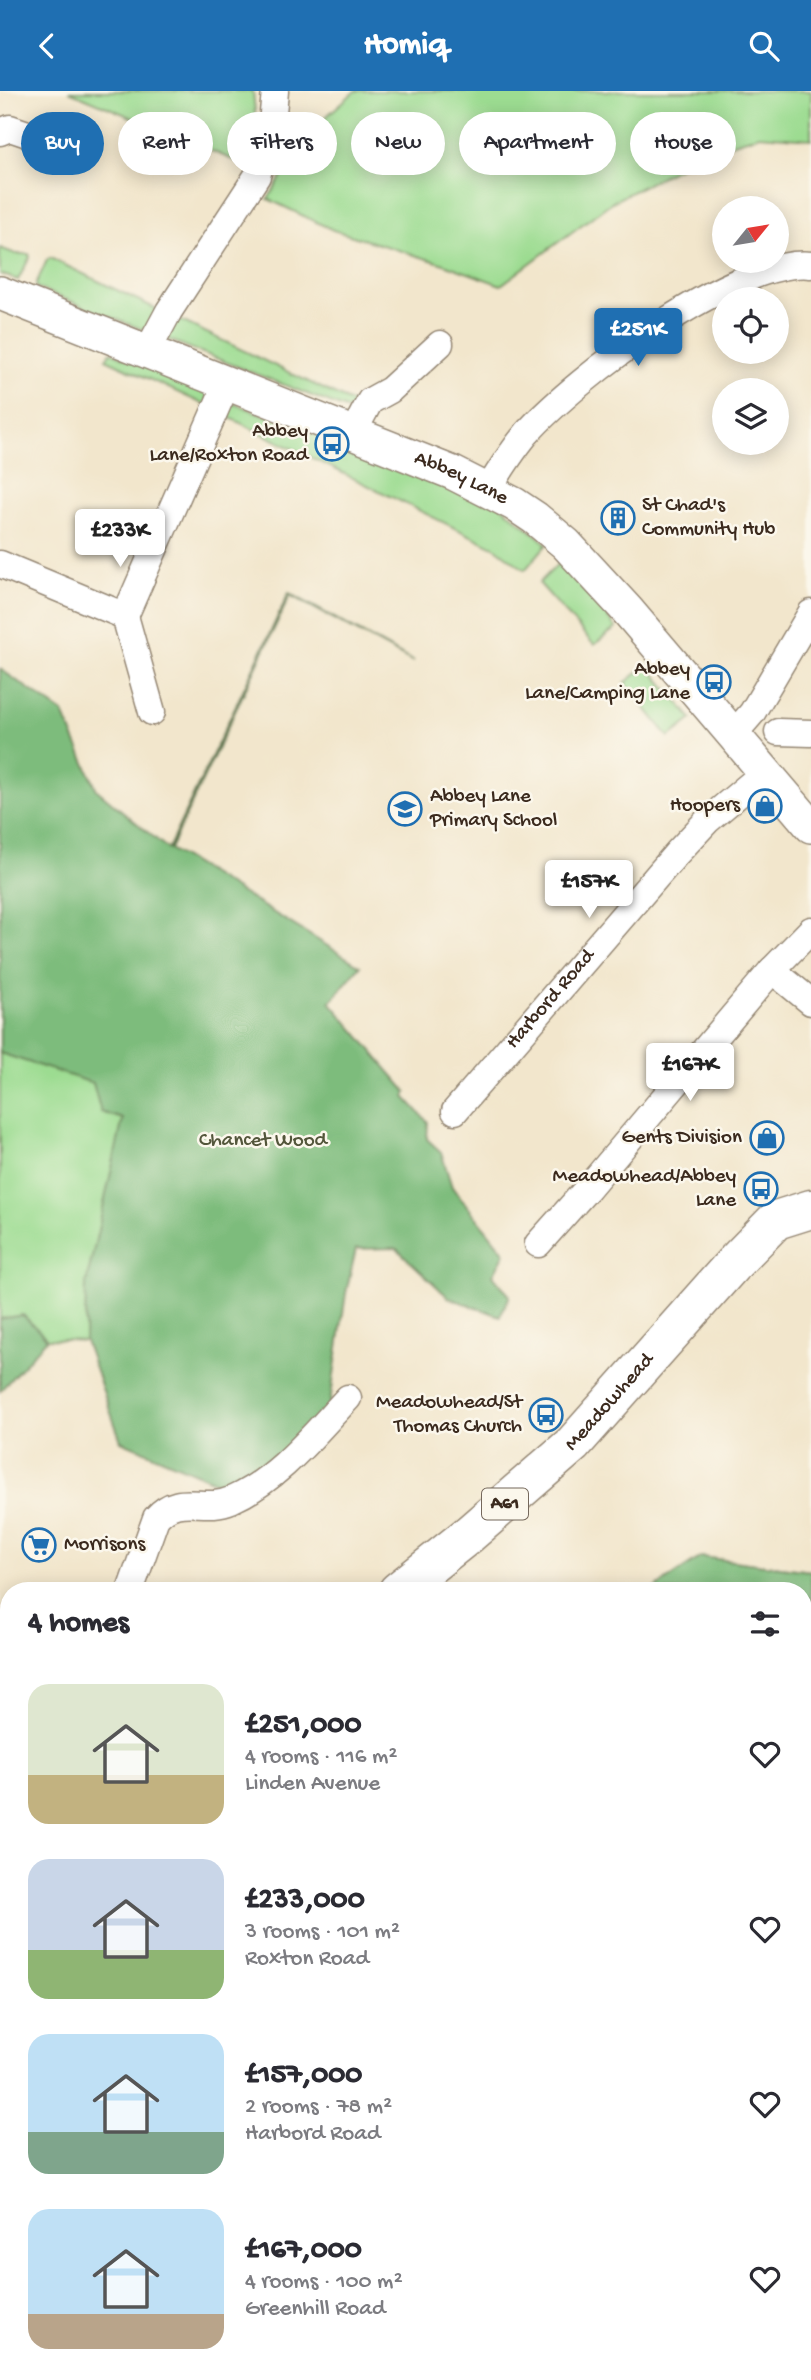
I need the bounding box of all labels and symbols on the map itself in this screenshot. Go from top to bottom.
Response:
north arrow [712,196,789,273]
pin: £251K [589,309,687,368]
place label: Abbey Lane/Roxton Road [150,420,310,469]
bus stop icon: Abbey Lane/Roxton Road [313,425,351,463]
street label: Abbey Lane [410,446,513,512]
place label: St Chad's Community Hub [642,494,775,543]
building icon: St Chad's Community Hub [599,499,637,537]
pin: £233K [71,510,169,569]
place label: Abbey Lane/Camping Lane [525,658,691,707]
bus stop icon: Abbey Lane/Camping Lane [695,663,733,701]
place label: Abbey Lane Primary School [429,785,557,834]
shop icon: Hoopers [746,787,784,825]
school or university icon: Abbey Lane Primary School [386,790,424,828]
place label: Hoopers [670,794,741,819]
pin: £157K [540,861,638,920]
street label: Harbord Road [501,943,602,1055]
pin: £167K [641,1044,739,1103]
shop icon: Gents Division [748,1119,786,1157]
place label: Gents Division [621,1126,742,1151]
park label: Chancet Wood [199,1129,329,1154]
place label: Meadowhead/Abbey Lane [553,1165,737,1214]
bus stop icon: Meadowhead/Abbey Lane [742,1170,780,1208]
street label: Meadowhead [560,1347,661,1457]
place label: Meadowhead/St Thomas Church [376,1391,524,1440]
bus stop icon: Meadowhead/St Thomas Church [527,1396,565,1434]
road number: A61 [482,1489,528,1519]
supermarket icon: Morrisons [20,1526,58,1564]
place label: Morrisons [64,1533,147,1558]

